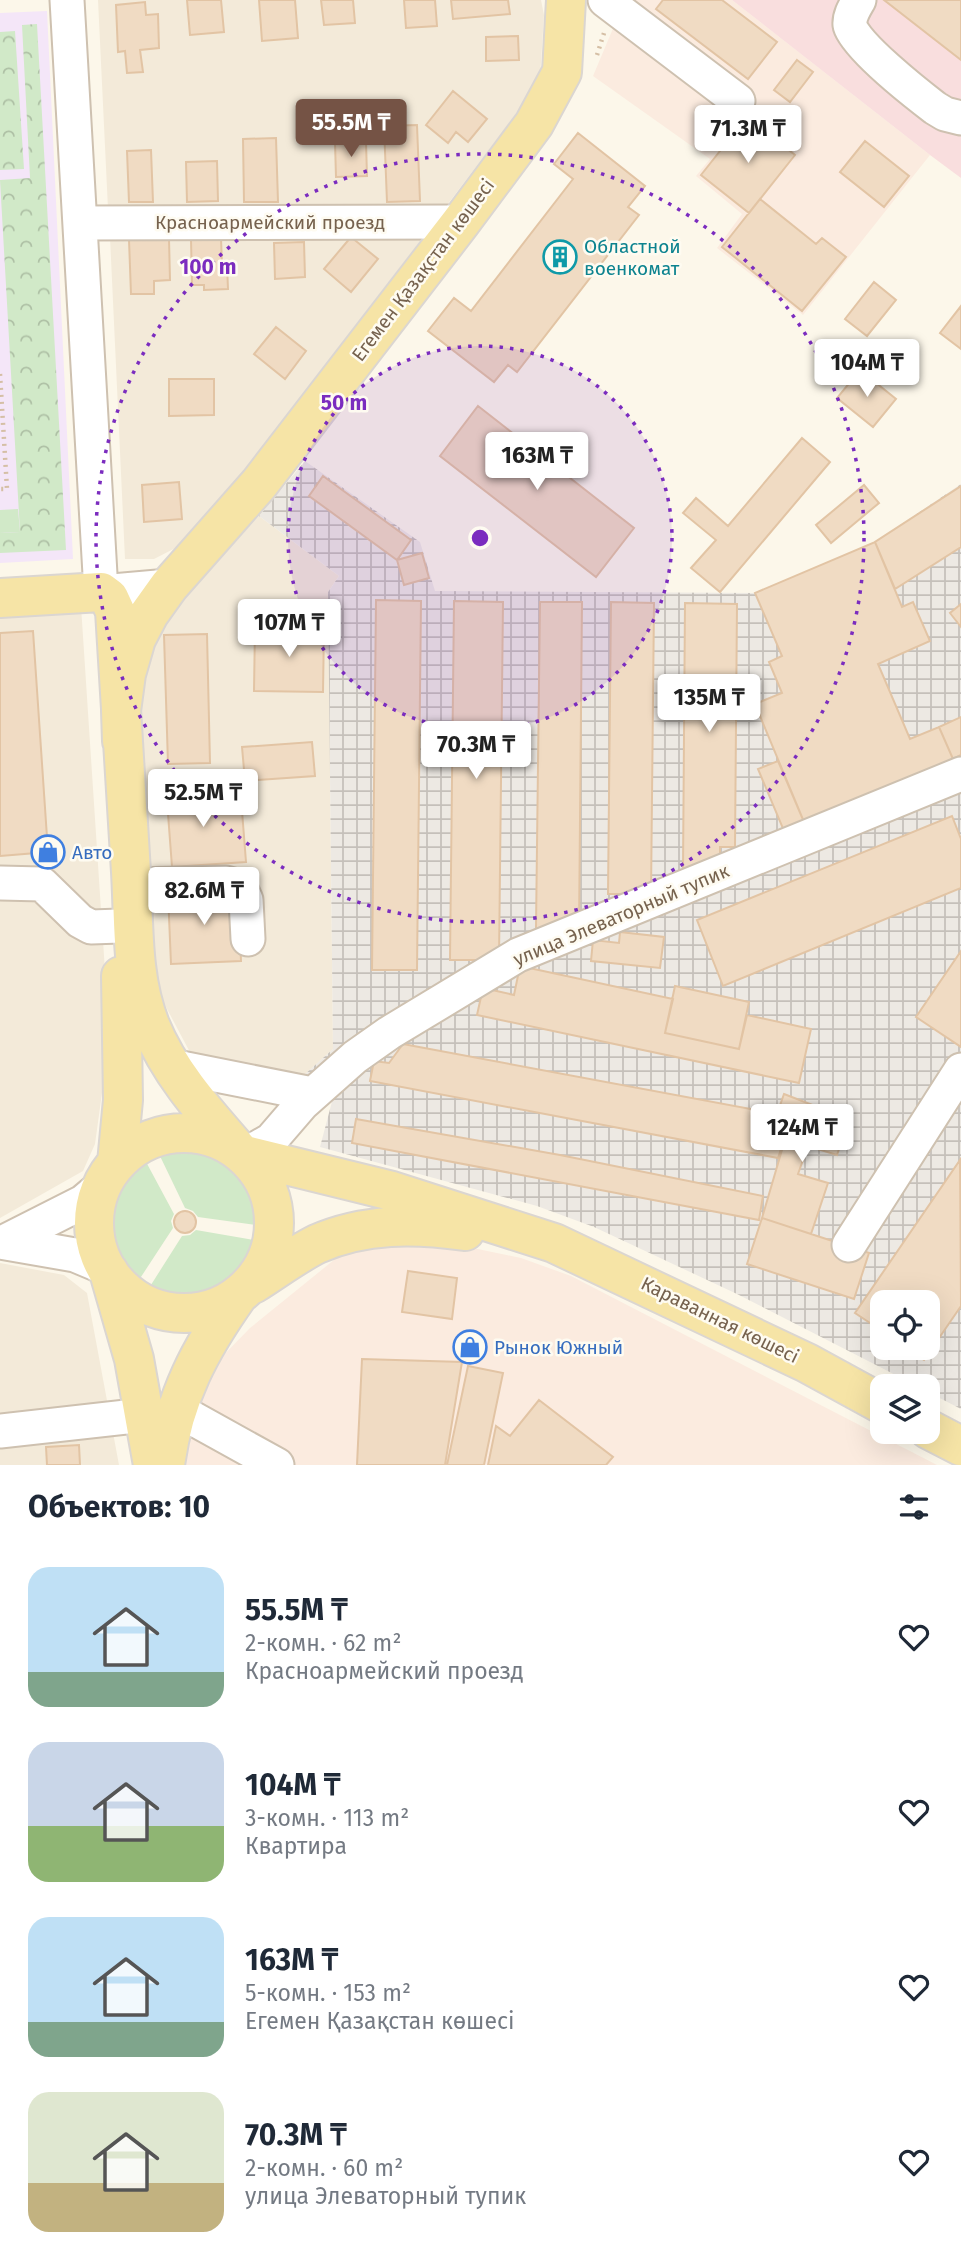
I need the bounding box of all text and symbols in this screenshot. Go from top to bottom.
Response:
pin: 55.5M ₸ [286,100,416,159]
pin: 71.3M ₸ [683,106,813,165]
text: 55.5M ₸ [312,108,390,136]
text: 71.3M ₸ [710,114,786,142]
street label: Егемен Қазақстан көшесі [347,174,499,366]
street label: Красноармейский проезд [155,211,385,234]
place label: Областной военкомат [584,235,681,280]
building icon: Областной военкомат [541,238,579,276]
text: 100 m [179,254,237,280]
pin: 104M ₸ [810,340,924,399]
text: 104M ₸ [830,348,904,376]
text: 50 m [321,390,367,416]
pin: 163M ₸ [480,433,594,492]
text: 163M ₸ [501,441,573,469]
centre of rings [468,526,492,550]
pin: 107M ₸ [232,600,346,659]
text: 107M ₸ [254,608,324,636]
pin: 135M ₸ [652,674,766,734]
text: 135M ₸ [673,683,745,711]
pin: 70.3M ₸ [411,722,541,781]
text: 70.3M ₸ [437,730,515,758]
pin: 52.5M ₸ [138,770,268,829]
text: 52.5M ₸ [164,778,242,806]
shop icon: Авто [29,833,67,871]
place label: Авто [72,841,112,864]
street label: улица Элеваторный тупик [510,859,733,971]
pin: 82.6M ₸ [139,867,269,927]
text: 82.6M ₸ [164,876,244,904]
pin: 124M ₸ [745,1104,859,1164]
text: 124M ₸ [767,1113,837,1141]
street label: Караванная көшесі [637,1272,803,1368]
map controls [870,1290,940,1444]
button: locate [870,1290,940,1360]
shop icon: Рынок Южный [451,1328,489,1366]
place label: Рынок Южный [494,1336,623,1359]
button: layers [870,1374,940,1444]
icon: filters [895,1488,933,1526]
text: Объектов: 10 [28,1489,210,1525]
text: 55.5M ₸ [245,1592,348,1628]
icon: home [84,1595,168,1679]
icon: heart [895,1618,933,1656]
text: 2-комн. · 62 m² [245,1629,401,1657]
text: Красноармейский проезд [245,1657,524,1685]
text: 104M ₸ [245,1767,341,1803]
icon: home [84,1770,168,1854]
icon: heart [895,1793,933,1831]
text: 3-комн. · 113 m² [245,1804,409,1832]
text: Квартира [245,1832,347,1860]
text: 163M ₸ [245,1942,338,1978]
icon: home [84,1945,168,2029]
icon: heart [895,1968,933,2006]
text: 5-комн. · 153 m² [245,1979,411,2007]
text: Егемен Қазақстан көшесі [245,2007,514,2035]
text: 70.3M ₸ [245,2117,347,2153]
icon: home [84,2120,168,2204]
icon: heart [895,2143,933,2181]
text: 2-комн. · 60 m² [245,2154,403,2182]
text: улица Элеваторный тупик [245,2182,526,2210]

